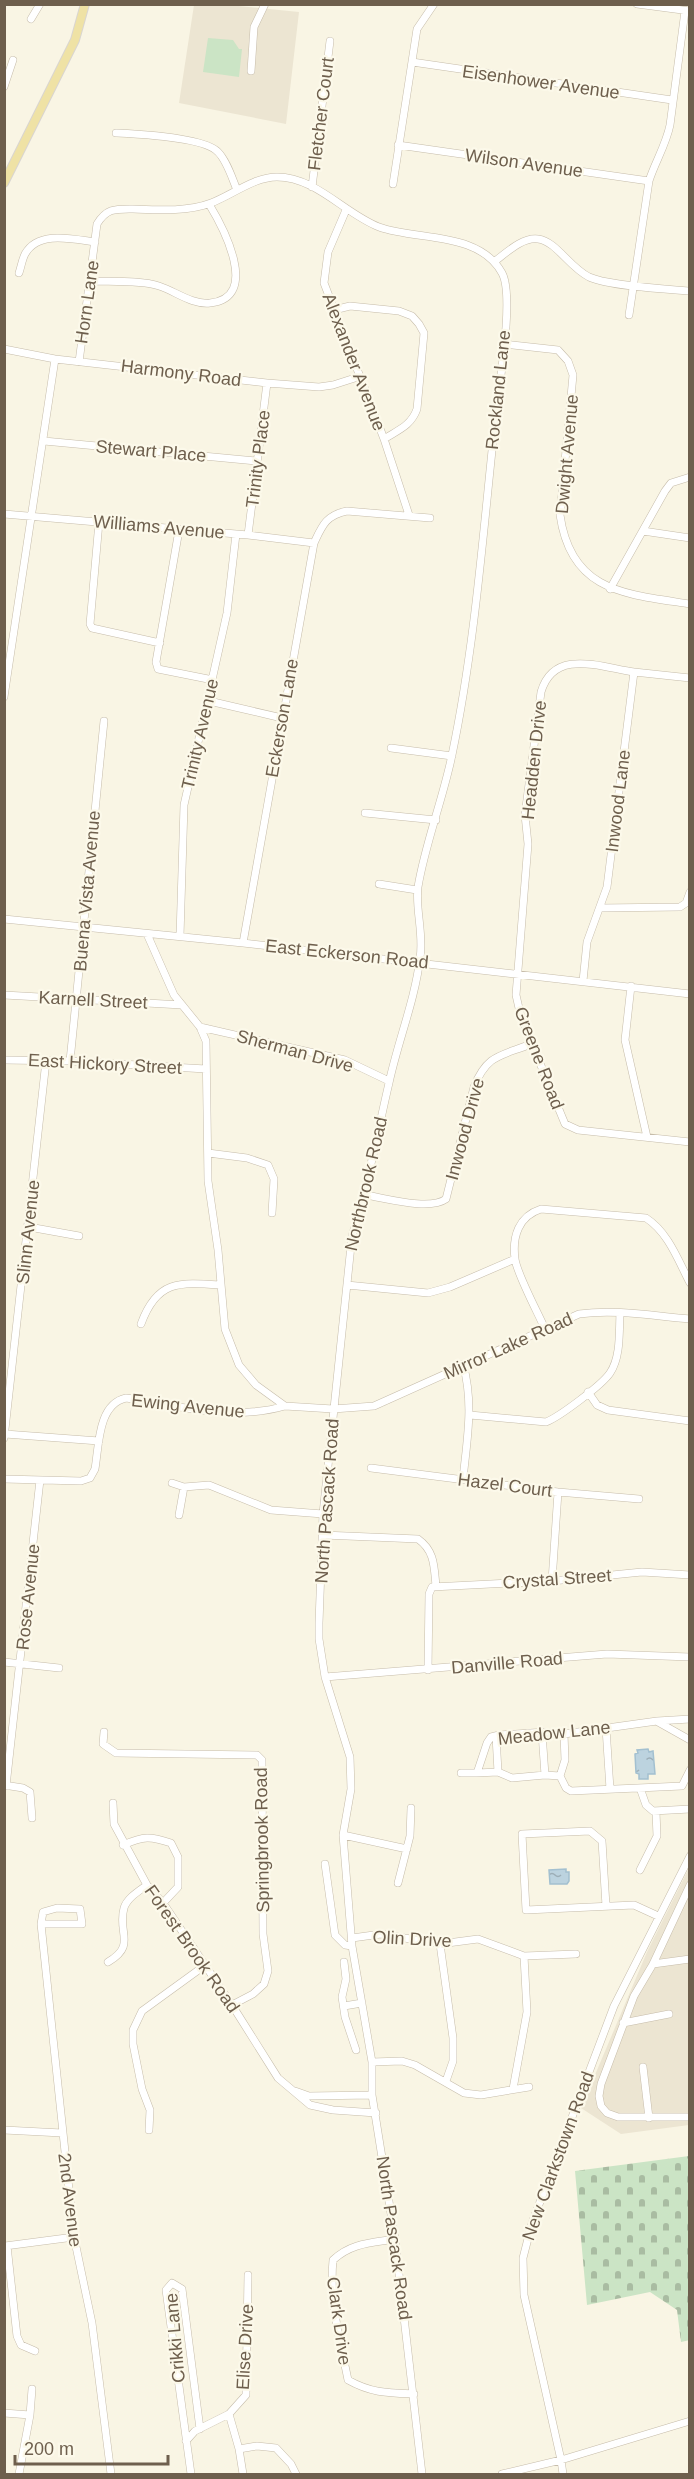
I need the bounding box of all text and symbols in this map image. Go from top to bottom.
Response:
street label: Fletcher Court [304,56,338,172]
street label: Eisenhower Avenue [461,61,621,103]
street label: Wilson Avenue [464,145,584,181]
street label: Horn Lane [71,259,103,345]
street label: Alexander Avenue [319,290,389,434]
street label: Rockland Lane [482,329,514,451]
street label: Harmony Road [120,356,242,390]
street label: Dwight Avenue [552,393,582,515]
street label: Trinity Place [242,409,274,509]
street label: Stewart Place [95,436,207,466]
street label: Williams Avenue [93,511,225,543]
street label: Eckerson Lane [262,657,302,779]
street label: Trinity Avenue [178,677,222,791]
street label: Headden Drive [518,699,550,821]
street label: Inwood Lane [602,749,634,853]
street label: Buena Vista Avenue [70,810,104,972]
street label: East Eckerson Road [264,935,430,973]
street label: Karnell Street [38,987,148,1013]
street label: Greene Road [510,1004,568,1112]
street label: Sherman Drive [234,1026,356,1076]
street label: East Hickory Street [28,1050,182,1078]
street label: Inwood Drive [442,1076,488,1182]
street label: Northbrook Road [341,1115,391,1253]
street label: Slinn Avenue [13,1179,43,1285]
street label: Mirror Lake Road [440,1309,576,1383]
street label: Ewing Avenue [130,1390,246,1422]
street label: North Pascack Road [311,1418,343,1584]
street label: Hazel Court [457,1469,553,1501]
street label: Rose Avenue [12,1543,44,1651]
street label: Crystal Street [502,1565,612,1593]
street label: Danville Road [450,1648,564,1678]
street label: Meadow Lane [497,1717,611,1749]
street label: Springbrook Road [251,1767,273,1913]
street label: Forest Brook Road [140,1881,244,2017]
street label: Olin Drive [372,1927,452,1951]
street label: New Clarkstown Road [518,2069,598,2243]
street label: 2nd Avenue [54,2152,86,2248]
street label: North Pascack Road [373,2155,415,2321]
street label: Clark Drive [323,2276,355,2366]
street label: Crikki Lane [161,2292,189,2384]
street label: Elise Drive [233,2304,257,2390]
scale bar [15,2428,168,2466]
text: 200 m [24,2439,74,2459]

